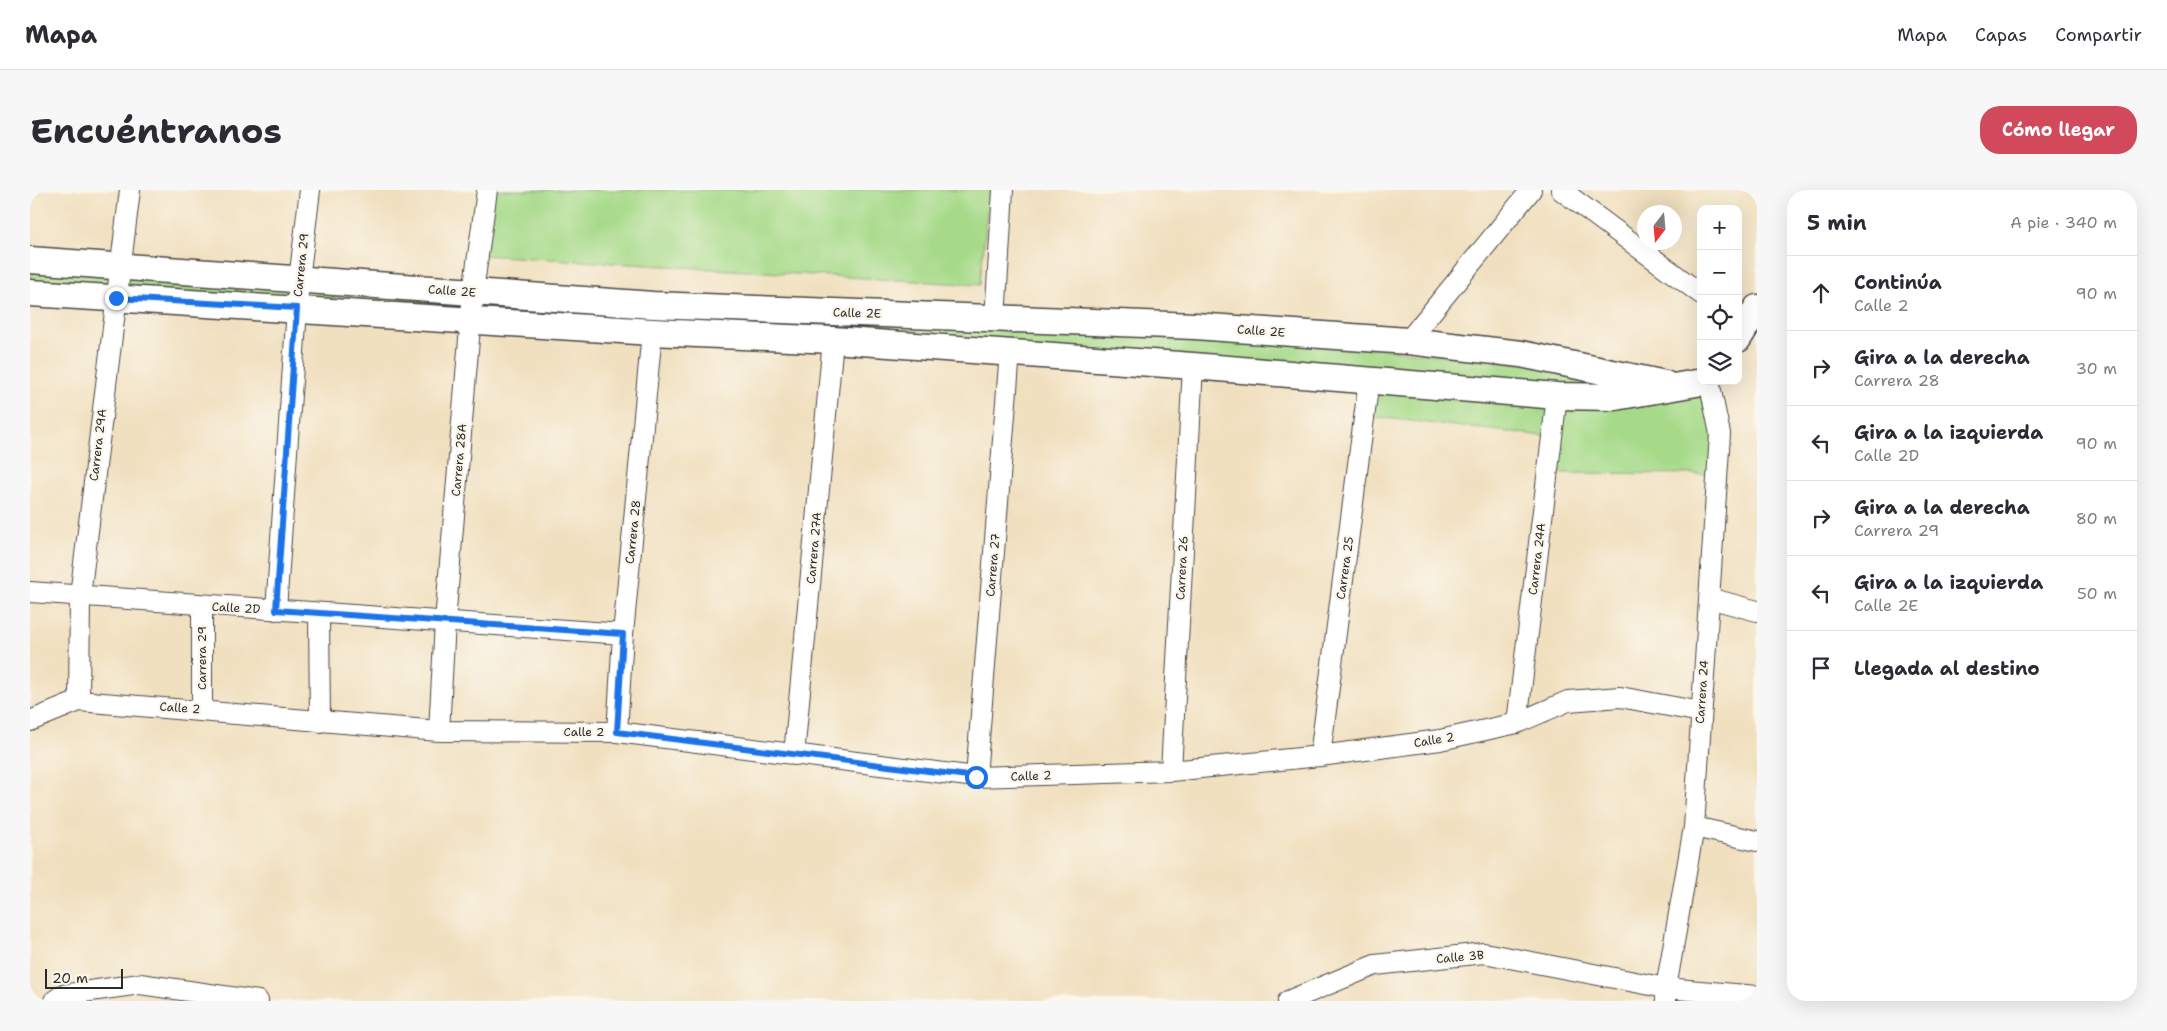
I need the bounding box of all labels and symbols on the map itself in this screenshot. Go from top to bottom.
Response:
north arrow [1637,205,1682,250]
street label: Carrera 29 [290,232,312,298]
street label: Calle 2E [427,281,477,301]
route end [105,287,128,310]
street label: Calle 2E [833,304,881,322]
street label: Calle 2E [1236,321,1286,341]
street label: Carrera 29A [86,408,110,482]
street label: Carrera 28A [448,423,470,497]
street label: Carrera 28 [622,499,644,565]
street label: Carrera 27A [803,511,825,585]
street label: Carrera 24A [1525,522,1549,596]
street label: Carrera 27 [982,533,1004,597]
street label: Carrera 26 [1172,536,1192,600]
street label: Carrera 25 [1333,536,1357,600]
street label: Calle 2D [211,599,261,617]
street label: Carrera 29 [194,626,210,690]
street label: Carrera 24 [1692,660,1712,724]
street label: Calle 2 [159,699,201,717]
street label: Calle 2 [563,724,605,740]
street label: Calle 2 [1412,729,1456,751]
route start [965,766,988,789]
street label: Calle 2 [1010,767,1052,785]
street label: Calle 3B [1435,947,1485,967]
scale bar [45,966,122,989]

